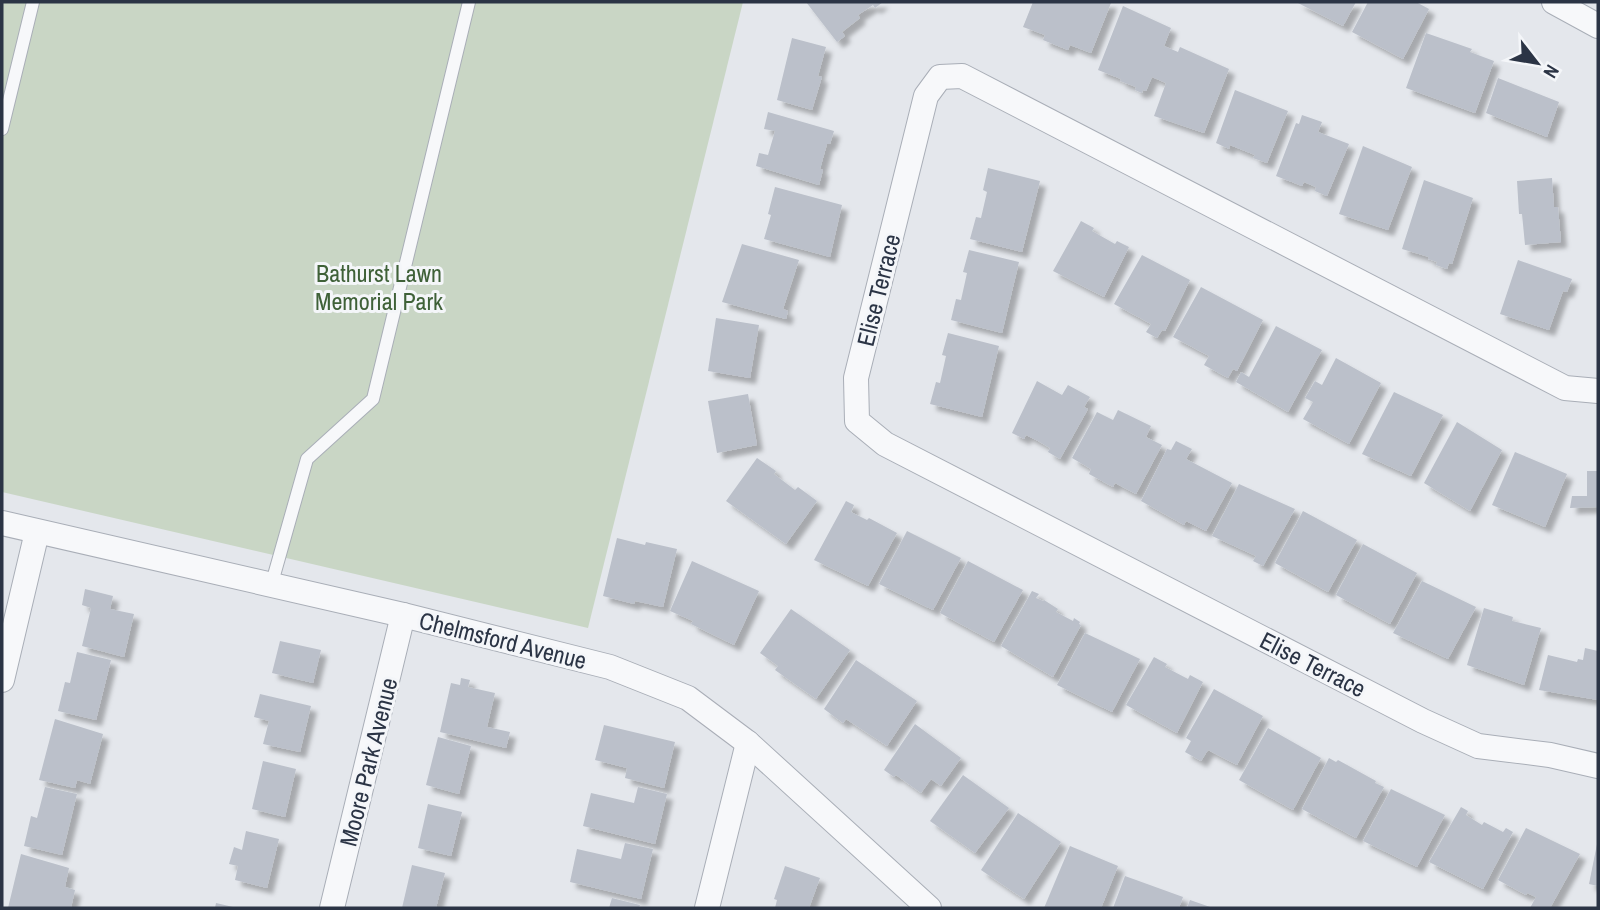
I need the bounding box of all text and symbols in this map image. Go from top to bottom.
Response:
north arrow [1502,28,1572,98]
text: N [1538,60,1566,83]
street label: Elise Terrace [849,231,907,349]
park label: Bathurst Lawn Memorial Park [315,257,443,317]
street label: Chelmsford Avenue [416,604,590,676]
street label: Elise Terrace [1255,624,1371,704]
street label: Moore Park Avenue [332,674,404,850]

